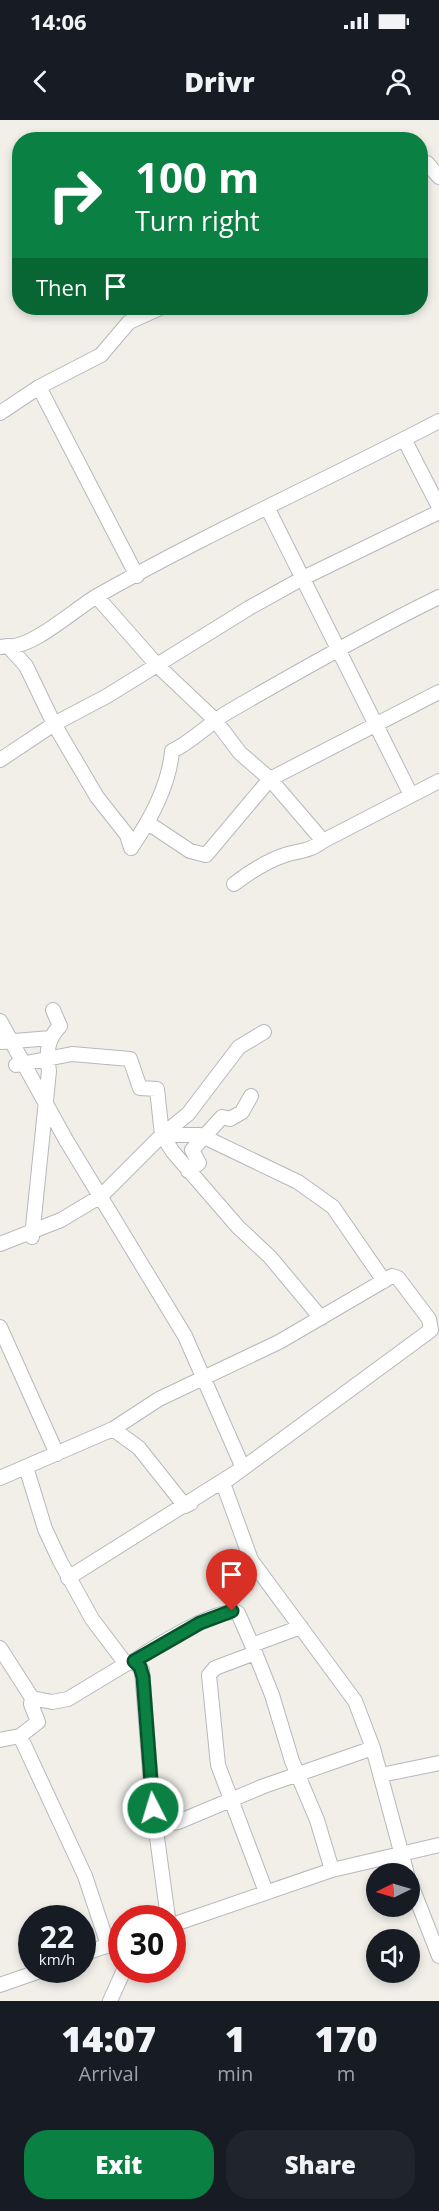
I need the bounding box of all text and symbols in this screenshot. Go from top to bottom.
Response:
text: 14:06 [30,6,87,36]
text: Drivr [184,63,255,100]
icon: back [24,65,57,98]
icon: person [382,65,415,98]
text: 100 m [135,148,259,205]
icon: right [36,156,114,234]
text: Turn right [135,202,260,239]
icon: arrive [99,270,132,303]
text: Then [36,272,87,302]
pin [206,1549,257,1611]
icon: arrive [215,1558,248,1591]
position arrow [121,1776,185,1840]
north arrow [366,1863,420,1917]
map controls [366,1863,420,1983]
speed limit sign: 30 [108,1905,186,1983]
text: 22 [40,1916,74,1957]
button: sound [366,1929,420,1983]
text: km/h [39,1949,75,1969]
text: 14:07 [61,2014,156,2063]
text: 1 [225,2014,246,2063]
text: 170 [314,2014,378,2063]
text: Arrival [79,2060,139,2087]
text: min [217,2060,253,2087]
text: m [337,2060,355,2087]
button: Exit [24,2130,214,2199]
button: Share [226,2130,415,2199]

